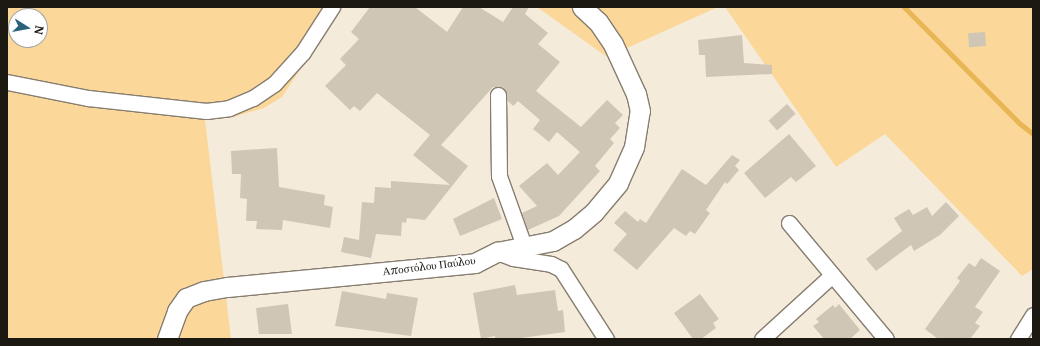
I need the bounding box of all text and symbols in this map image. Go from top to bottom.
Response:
north arrow [8,8,48,48]
text: N [31,24,47,36]
street label: Αποστόλου Παύλου [382,254,476,278]

